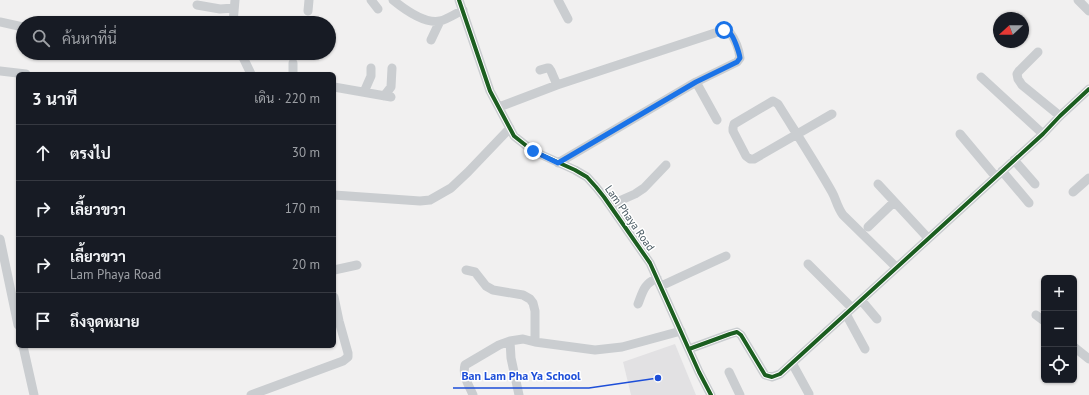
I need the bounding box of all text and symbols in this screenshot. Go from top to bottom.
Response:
north arrow [993,12,1029,48]
search box [16,16,336,60]
route start [715,21,733,39]
icon: search [30,27,52,49]
text: ค้นหาที่นี่ [62,29,117,48]
text: 3 นาที [32,88,77,110]
text: เดิน · 220 m [254,90,320,107]
icon: ahead [32,142,54,164]
route end [524,142,542,160]
text: ตรงไป [70,144,111,163]
text: 30 m [292,144,320,161]
street label: Lam Phaya Road [602,182,658,254]
icon: right [32,198,54,220]
text: เลี้ยวขวา [70,200,126,219]
text: 170 m [285,200,320,217]
text: เลี้ยวขวา [70,247,126,266]
icon: right [32,254,54,276]
text: 20 m [292,256,320,273]
text: Lam Phaya Road [70,266,161,283]
map controls [1041,275,1077,383]
button: + [1041,275,1077,311]
icon: arrive [32,310,54,332]
button: − [1041,311,1077,347]
text: ถึงจุดหมาย [70,312,140,331]
button: locate [1041,347,1077,383]
callout: Ban Lam Pha Ya School [453,364,589,388]
text: Ban Lam Pha Ya School [461,368,581,383]

